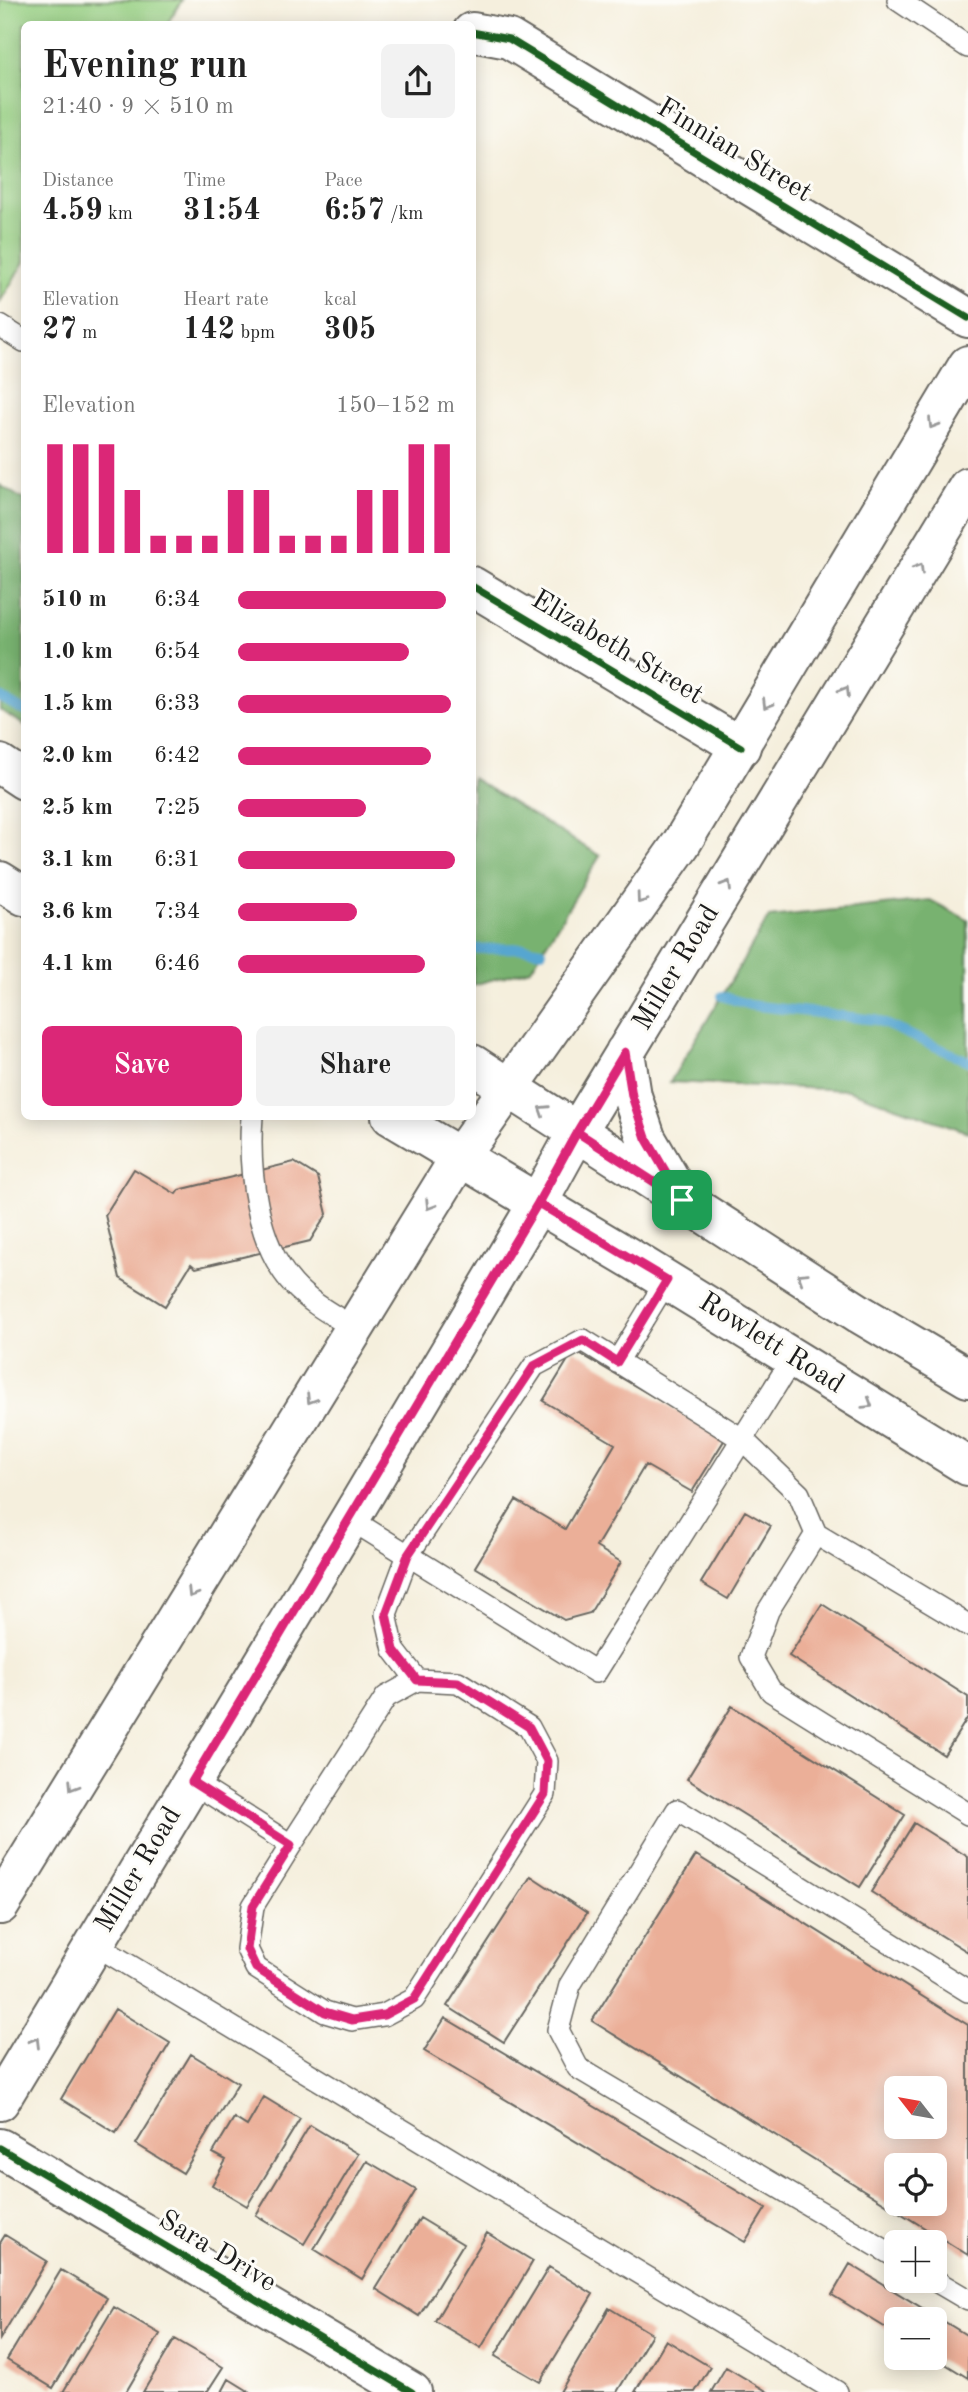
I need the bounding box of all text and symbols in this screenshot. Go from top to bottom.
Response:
button: share [381,44,455,118]
text: Evening run [42,48,248,86]
street label: Finnian Street [652,94,816,208]
text: 21:40 · 9 × 510 m [42,95,234,118]
text: Distance [42,172,114,191]
text: Time [183,172,226,191]
text: Pace [324,172,363,191]
text: 4.59 [42,196,103,226]
text: 31:54 [183,196,261,226]
text: 6:57 [324,196,385,226]
text: km [103,205,133,224]
text: /km [385,205,423,224]
text: Elevation [42,291,119,310]
text: Heart rate [183,291,268,310]
text: kcal [324,291,357,310]
text: 27 [42,315,77,345]
text: 142 [183,315,235,345]
text: 305 [324,315,376,345]
text: m [77,324,97,343]
text: bpm [235,324,275,343]
text: Elevation [42,394,136,417]
text: 150–152 m [336,394,455,417]
one-way arrow [928,416,941,429]
one-way arrow [911,563,924,576]
street label: Elizabeth Street [526,586,708,710]
text: 510 m [42,588,107,611]
text: 6:34 [154,588,200,611]
text: 1.0 km [42,640,113,663]
text: 6:54 [154,640,200,663]
one-way arrow [837,685,850,698]
text: 1.5 km [42,692,113,715]
text: 6:33 [154,692,200,715]
one-way arrow [762,696,775,709]
text: 2.0 km [42,744,113,767]
text: 6:42 [154,744,200,767]
text: 2.5 km [42,796,113,819]
text: 7:25 [154,796,200,819]
text: 3.1 km [42,848,113,871]
text: 6:31 [154,848,200,871]
one-way arrow [719,880,732,893]
one-way arrow [637,891,650,904]
text: 3.6 km [42,900,113,923]
text: 7:34 [154,900,200,923]
street label: Miller Road [629,900,725,1036]
text: 4.1 km [42,952,113,975]
text: 6:46 [154,952,200,975]
button: Save [42,1026,242,1106]
button: Share [256,1026,455,1106]
one-way arrow [538,1105,551,1118]
pin [652,1170,712,1230]
icon: arrive [663,1181,701,1219]
one-way arrow [426,1198,439,1211]
one-way arrow [797,1273,810,1286]
street label: Rowlett Road [693,1288,849,1400]
one-way arrow [306,1391,319,1404]
one-way arrow [860,1396,873,1409]
one-way arrow [187,1585,200,1598]
one-way arrow [68,1779,81,1792]
street label: Miller Road [91,1802,187,1938]
one-way arrow [26,2036,39,2049]
north arrow [884,2076,947,2138]
map controls [884,2076,947,2370]
button: locate [884,2153,947,2216]
street label: Sara Drive [153,2206,281,2298]
button: + [884,2230,947,2293]
button: − [884,2307,947,2370]

